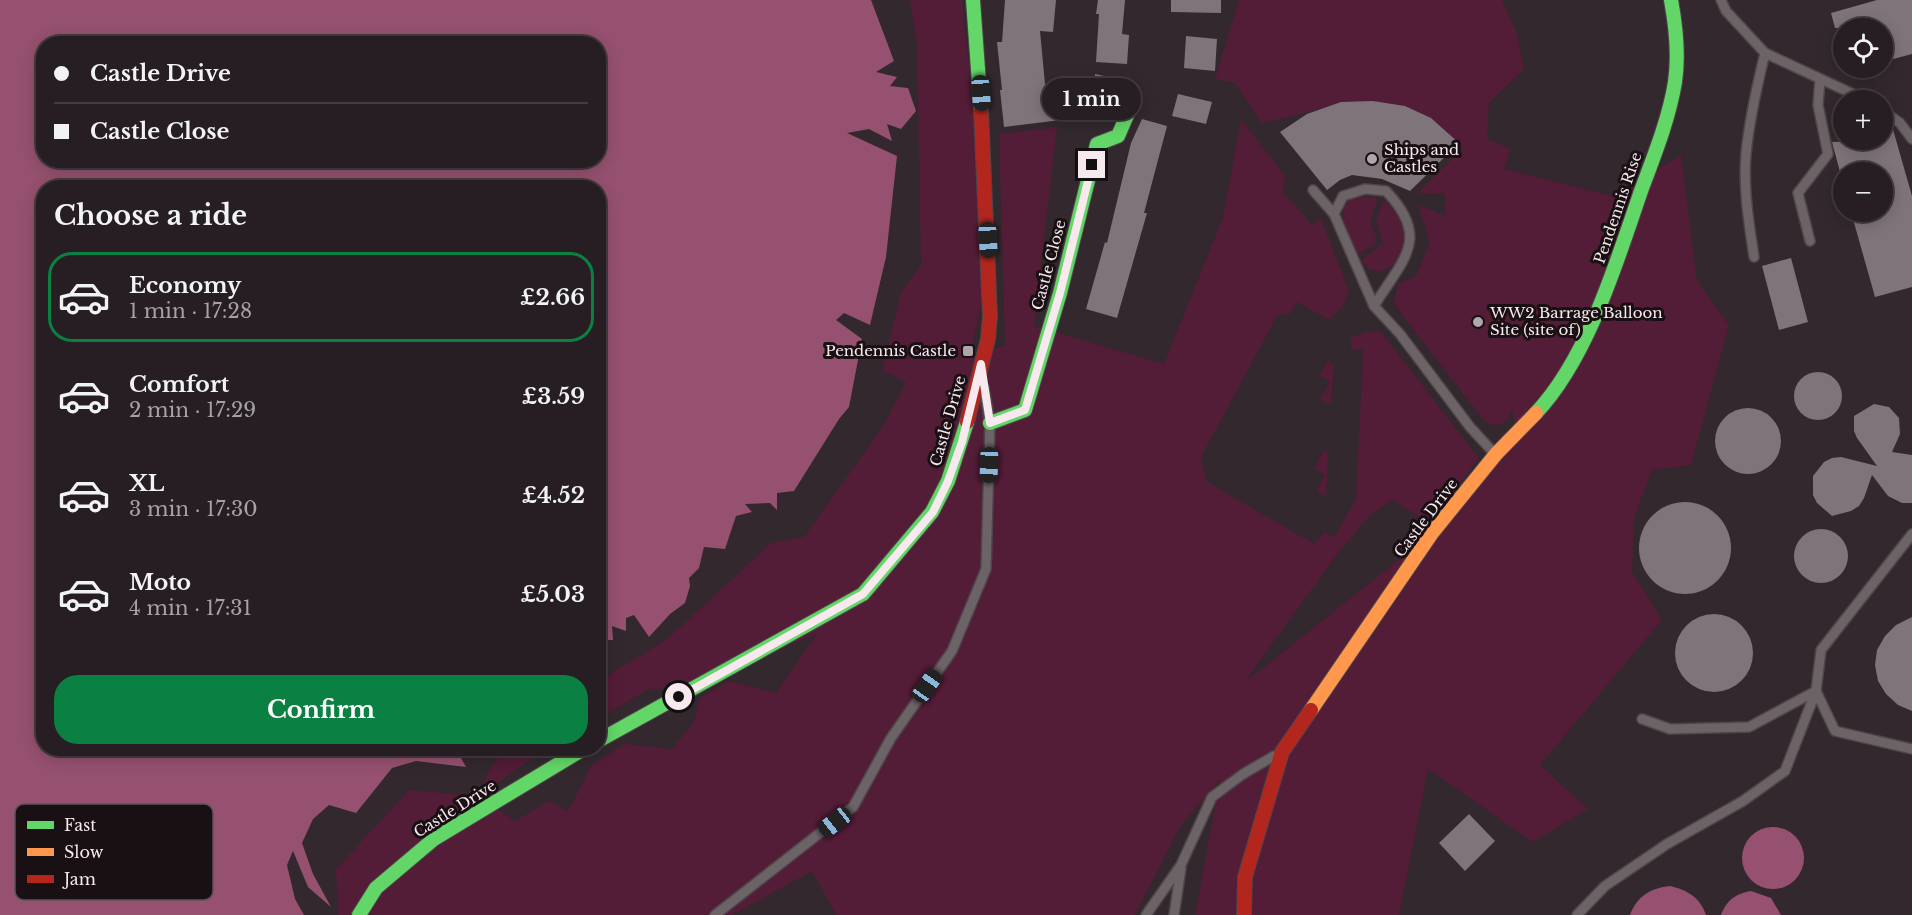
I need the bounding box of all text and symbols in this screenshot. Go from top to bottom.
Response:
map controls [1833,18,1893,222]
button: locate [1833,18,1893,78]
text: Castle Drive [90,60,231,87]
car [971,74,991,112]
callout: 1 min [1042,78,1142,120]
text: 1 min [1063,87,1120,111]
button: + [1833,90,1893,150]
text: Castle Close [90,118,229,145]
place label: Ships and Castles [1384,140,1459,176]
street label: Pendennis Rise [1590,150,1646,266]
route end [1078,151,1105,178]
marker: Ships and Castles [1365,152,1379,166]
button: − [1833,162,1893,222]
text: Choose a ride [54,199,247,232]
street label: Castle Close [1027,218,1070,312]
car [978,222,998,258]
icon: car [57,270,111,324]
text: Economy [129,272,241,299]
text: £2.66 [520,284,585,311]
text: 1 min · 17:28 [129,299,252,323]
place label: WW2 Barrage Balloon Site (site of) [1489,303,1663,339]
marker: WW2 Barrage Balloon Site (site of) [1471,315,1485,329]
place label: Pendennis Castle [825,341,956,360]
marker: Pendennis Castle [961,344,975,358]
icon: car [57,369,111,423]
text: Comfort [129,371,229,398]
street label: Castle Drive [926,373,970,468]
text: £3.59 [522,383,585,410]
text: 2 min · 17:29 [129,398,256,422]
car [979,447,999,483]
icon: car [57,468,111,522]
text: XL [129,470,164,497]
street label: Castle Drive [1390,475,1461,561]
text: £4.52 [522,482,585,509]
text: 3 min · 17:30 [129,497,258,521]
icon: car [57,567,111,621]
text: Moto [129,569,191,596]
text: £5.03 [520,581,585,608]
text: 4 min · 17:31 [129,596,252,620]
car [909,666,945,706]
button: Confirm [54,675,588,744]
route start [665,683,692,710]
street label: Castle Drive [410,776,499,841]
legend [15,804,213,900]
car [815,804,855,840]
text: Fast [64,815,96,835]
text: Slow [64,842,104,862]
text: Jam [62,869,96,889]

